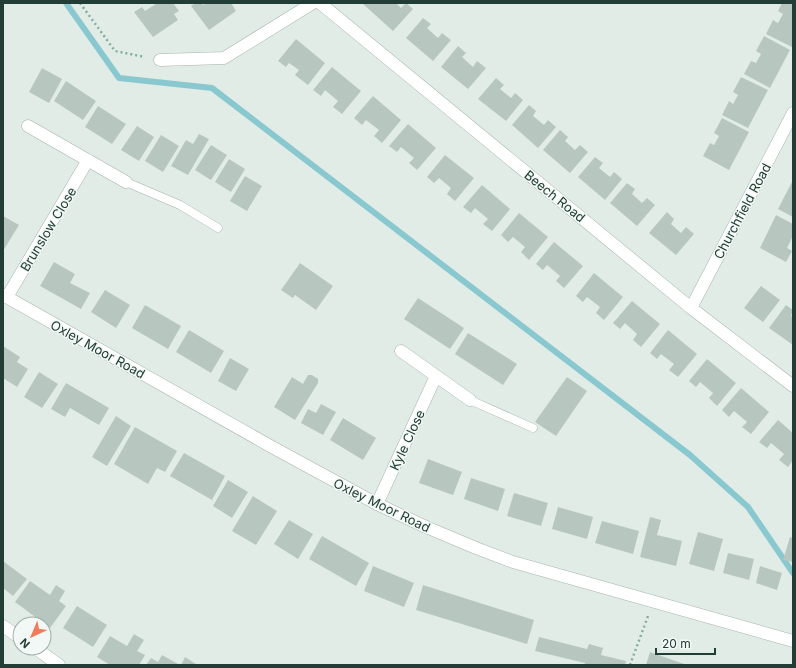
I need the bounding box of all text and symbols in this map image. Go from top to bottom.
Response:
street label: Churchfield Road [710,160,774,262]
street label: Beech Road [521,167,589,225]
street label: Brunslow Close [17,184,79,274]
street label: Oxley Moor Road [48,316,148,382]
street label: Kyle Close [386,407,428,473]
street label: Oxley Moor Road [331,475,433,535]
north arrow [12,616,52,656]
scale bar [656,630,715,656]
text: N [17,635,33,651]
text: 20 m [662,636,691,651]

